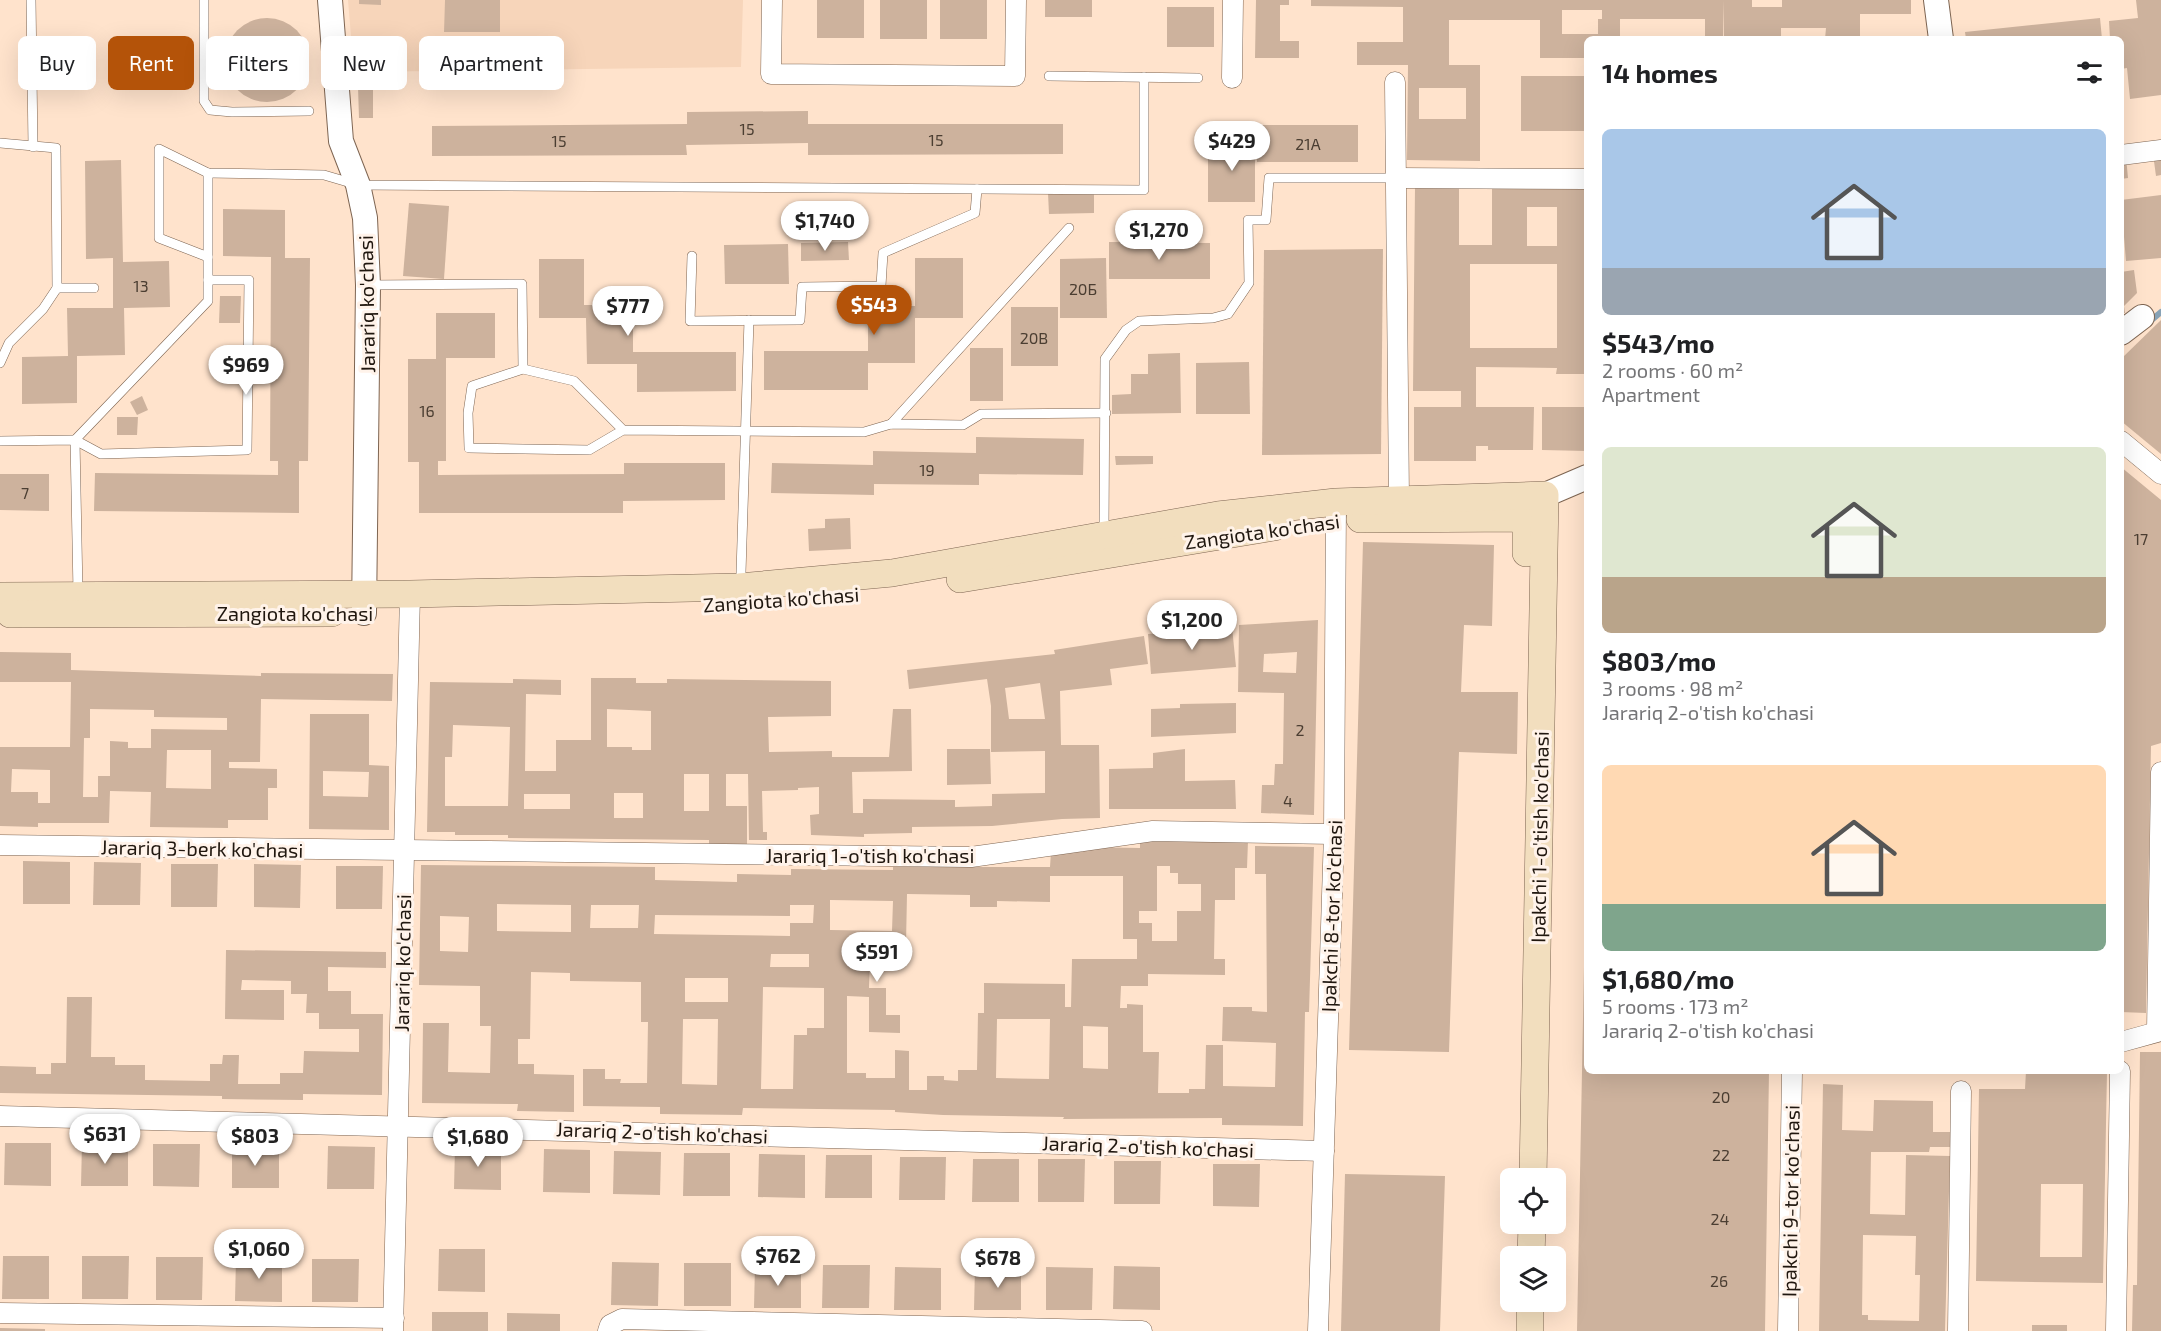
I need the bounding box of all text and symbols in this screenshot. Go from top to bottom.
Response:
chip: Buy [18,36,96,90]
chip: Rent [108,36,194,90]
chip: Filters [206,36,309,90]
chip: New [321,36,407,90]
chip: Apartment [419,36,564,90]
icon: filters [2073,56,2106,89]
text: 14 homes [1602,57,1718,88]
house number: 15 [740,119,754,138]
pin: $429 [1196,121,1268,172]
text: $429 [1208,128,1256,152]
house number: 15 [929,130,943,149]
house number: 15 [552,131,566,150]
house number: 21А [1295,134,1321,153]
icon: home [1800,168,1908,276]
pin: $1,740 [776,201,874,252]
text: $1,740 [795,208,855,232]
pin: $1,270 [1110,210,1208,261]
text: $1,270 [1129,217,1189,241]
street label: Jarariq ko'chasi [353,235,379,373]
house number: 13 [133,276,149,295]
house number: 20Б [1069,279,1097,298]
pin: $543 [838,285,910,336]
pin: $777 [592,286,664,337]
text: $543 [851,292,897,316]
text: $777 [606,293,650,317]
text: $543/mo [1602,327,1715,358]
house number: 20В [1020,328,1048,347]
pin: $969 [210,345,282,396]
text: $969 [223,352,270,376]
text: 2 rooms · 60 m² [1602,358,1743,382]
text: Apartment [1602,382,1700,406]
house number: 16 [419,401,435,420]
house number: 19 [919,460,935,479]
house number: 7 [21,483,29,502]
icon: home [1800,486,1908,594]
street label: Zangiota ko'chasi [1183,508,1341,554]
house number: 17 [2134,529,2148,548]
street label: Zangiota ko'chasi [702,582,860,616]
pin: $1,200 [1143,600,1241,651]
street label: Zangiota ko'chasi [217,601,373,625]
text: $1,200 [1161,607,1223,631]
text: $803/mo [1602,645,1716,676]
text: 3 rooms · 98 m² [1602,676,1743,700]
text: Jarariq 2-o'tish ko'chasi [1602,700,1814,724]
house number: 2 [1296,720,1305,739]
street label: Ipakchi 1-o'tish ko'chasi [1525,731,1553,943]
house number: 4 [1283,791,1293,810]
icon: home [1800,804,1908,912]
street label: Ipakchi 8-tor ko'chasi [1316,819,1346,1013]
street label: Jarariq 3-berk ko'chasi [101,834,303,862]
street label: Jarariq 1-o'tish ko'chasi [766,843,974,867]
street label: Jarariq ko'chasi [389,894,415,1032]
pin: $591 [841,932,913,983]
text: $591 [855,939,899,963]
text: $1,680/mo [1602,963,1734,994]
text: 5 rooms · 173 m² [1602,994,1749,1018]
text: Jarariq 2-o'tish ko'chasi [1602,1018,1814,1042]
house number: 20 [1712,1087,1730,1106]
street label: Ipakchi 9-tor ko'chasi [1776,1105,1804,1297]
pin: $631 [69,1114,141,1165]
pin: $803 [219,1116,291,1167]
street label: Jarariq 2-o'tish ko'chasi [556,1116,768,1148]
pin: $1,680 [429,1117,527,1168]
text: $631 [83,1121,127,1145]
text: $803 [231,1123,279,1147]
text: $1,680 [447,1124,509,1148]
street label: Jarariq 2-o'tish ko'chasi [1042,1130,1254,1162]
house number: 22 [1712,1145,1730,1164]
map controls [1500,1168,1566,1312]
button: locate [1500,1168,1566,1234]
house number: 24 [1711,1209,1730,1228]
pin: $1,060 [210,1229,308,1280]
text: $1,060 [228,1236,290,1260]
pin: $762 [742,1236,814,1287]
pin: $678 [962,1238,1034,1289]
text: $762 [755,1243,801,1267]
text: $678 [975,1245,1021,1269]
button: layers [1500,1246,1566,1312]
house number: 26 [1710,1271,1728,1290]

